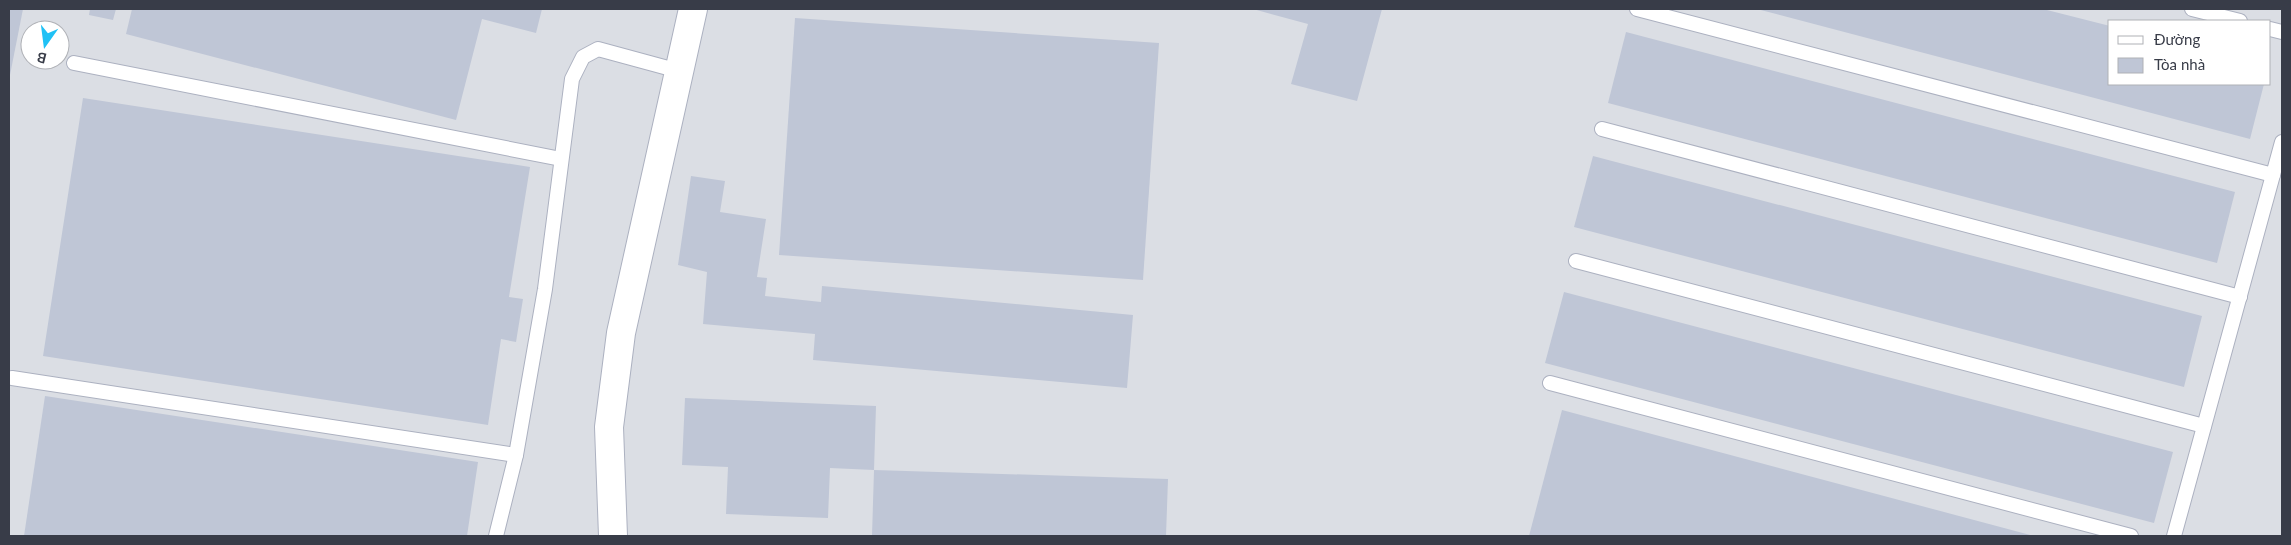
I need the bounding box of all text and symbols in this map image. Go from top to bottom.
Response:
north arrow [20,20,70,70]
legend [2108,20,2271,85]
text: Đường [2154,30,2200,48]
text: B [35,49,48,67]
text: Tòa nhà [2154,55,2205,73]

